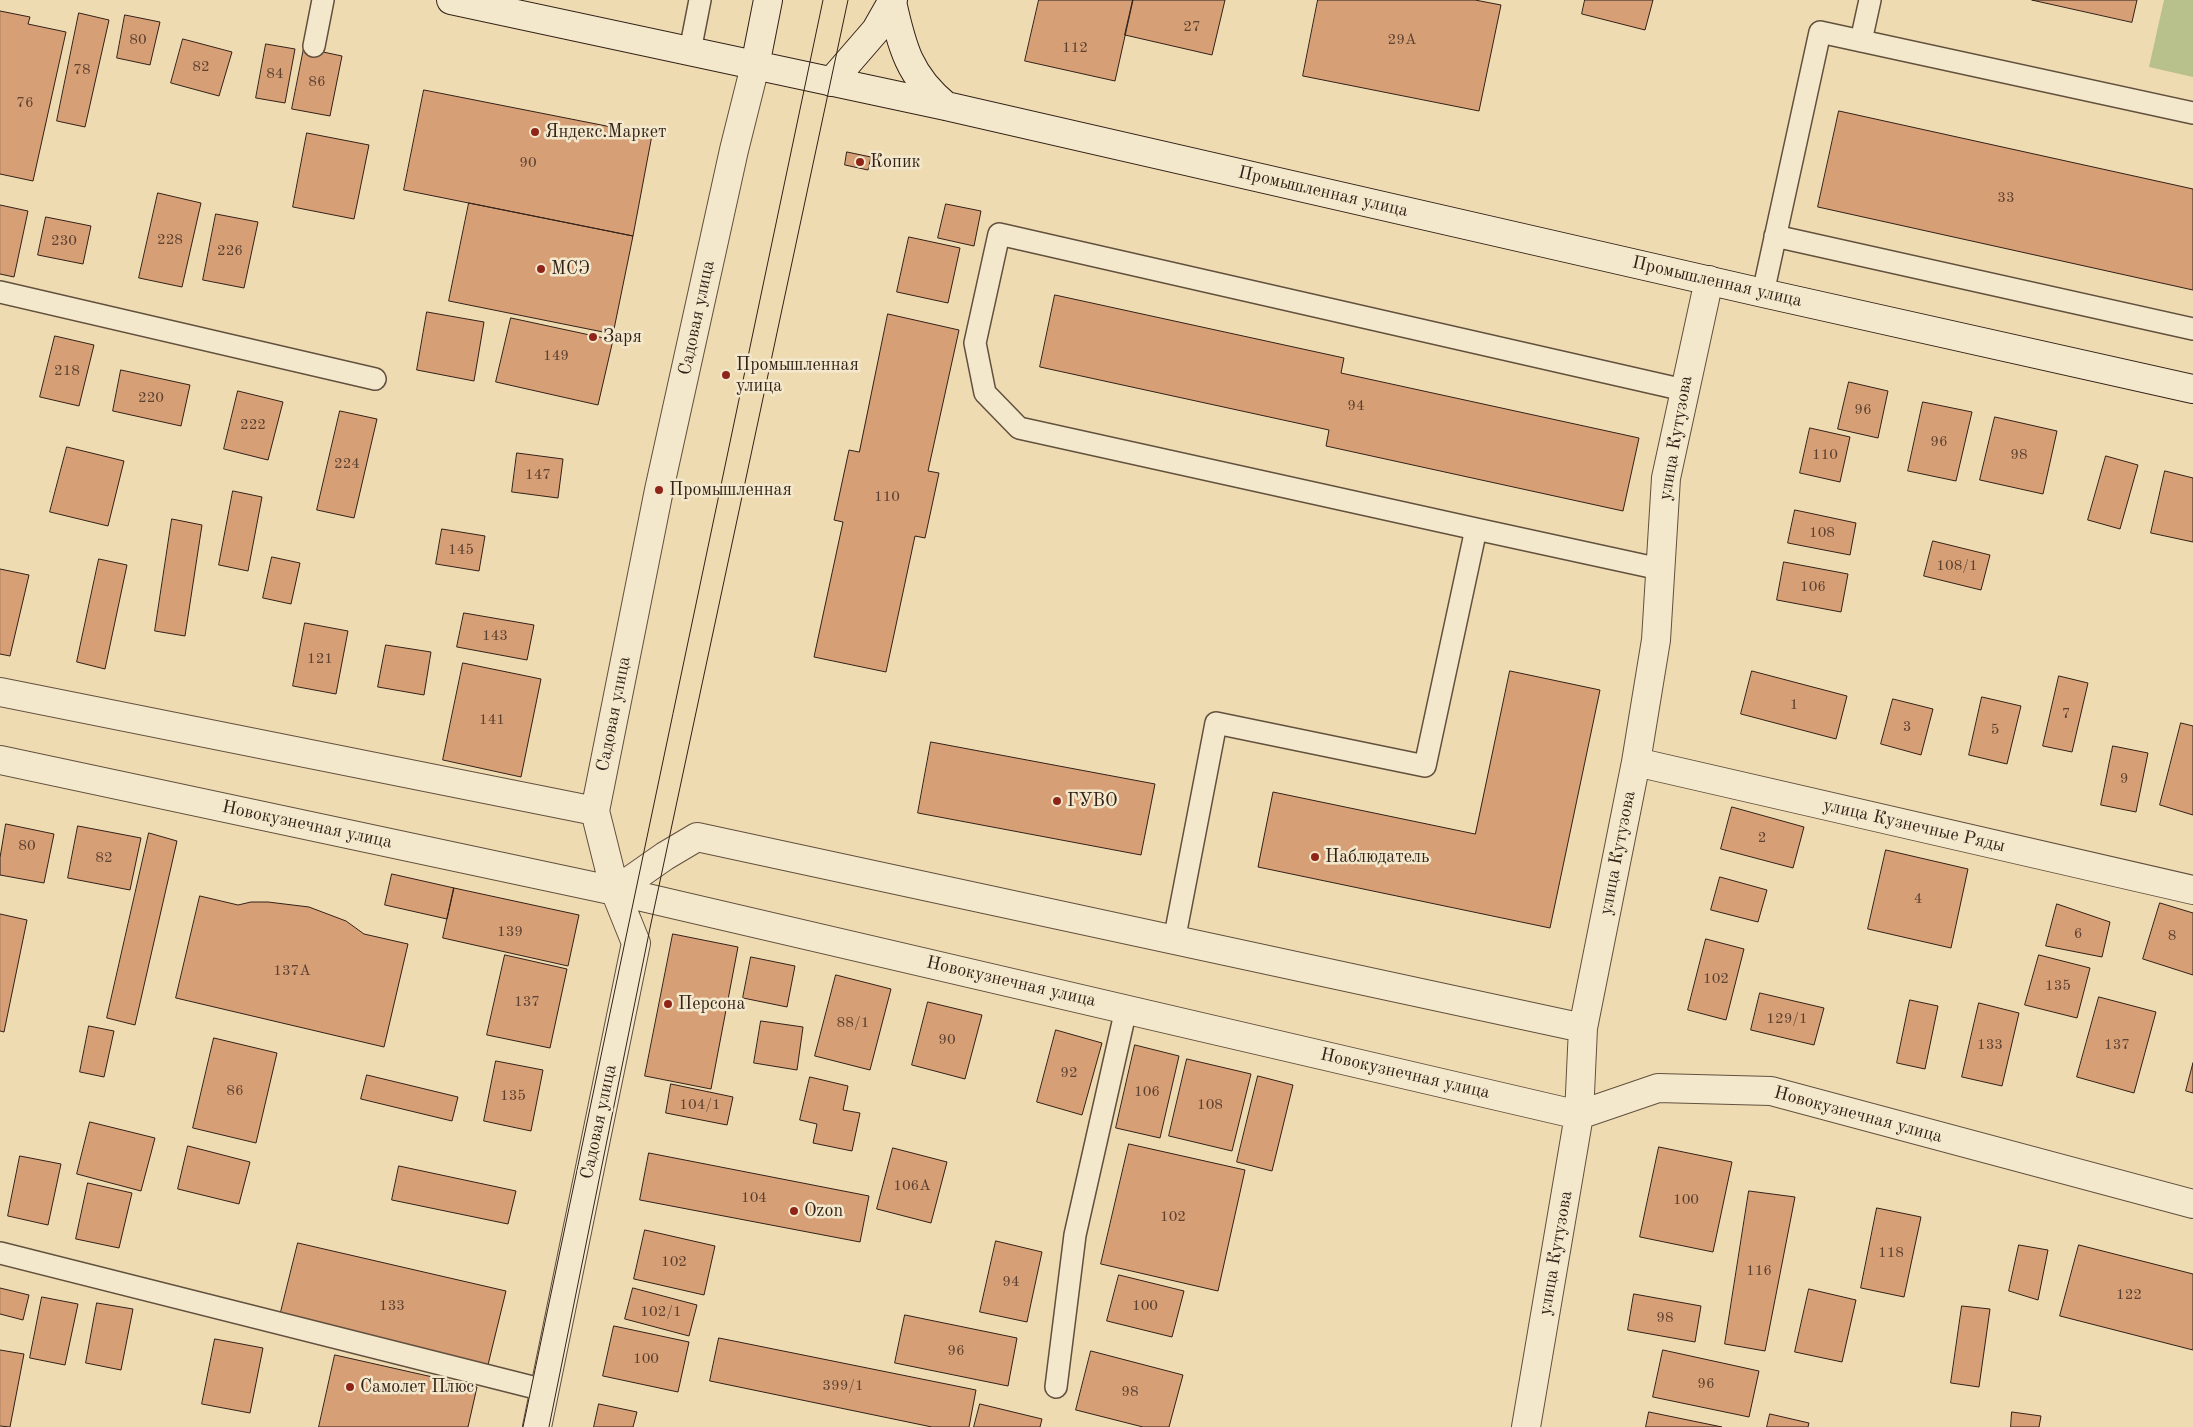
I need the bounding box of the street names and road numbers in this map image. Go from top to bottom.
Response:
street label: Промышленная улица [1236,162,1410,222]
street label: Промышленная улица [1630,252,1804,312]
street label: Садовая улица [674,259,720,377]
street label: улица Кутузова [1654,374,1698,502]
street label: Садовая улица [592,655,636,773]
street label: улица Кутузова [1595,789,1641,917]
street label: улица Кузнечные Ряды [1821,795,2007,857]
street label: Новокузнечная улица [220,796,394,854]
street label: Новокузнечная улица [924,952,1098,1012]
street label: Новокузнечная улица [1318,1044,1492,1104]
street label: Садовая улица [576,1063,622,1181]
street label: Новокузнечная улица [1771,1082,1945,1148]
street label: улица Кутузова [1534,1189,1578,1317]

